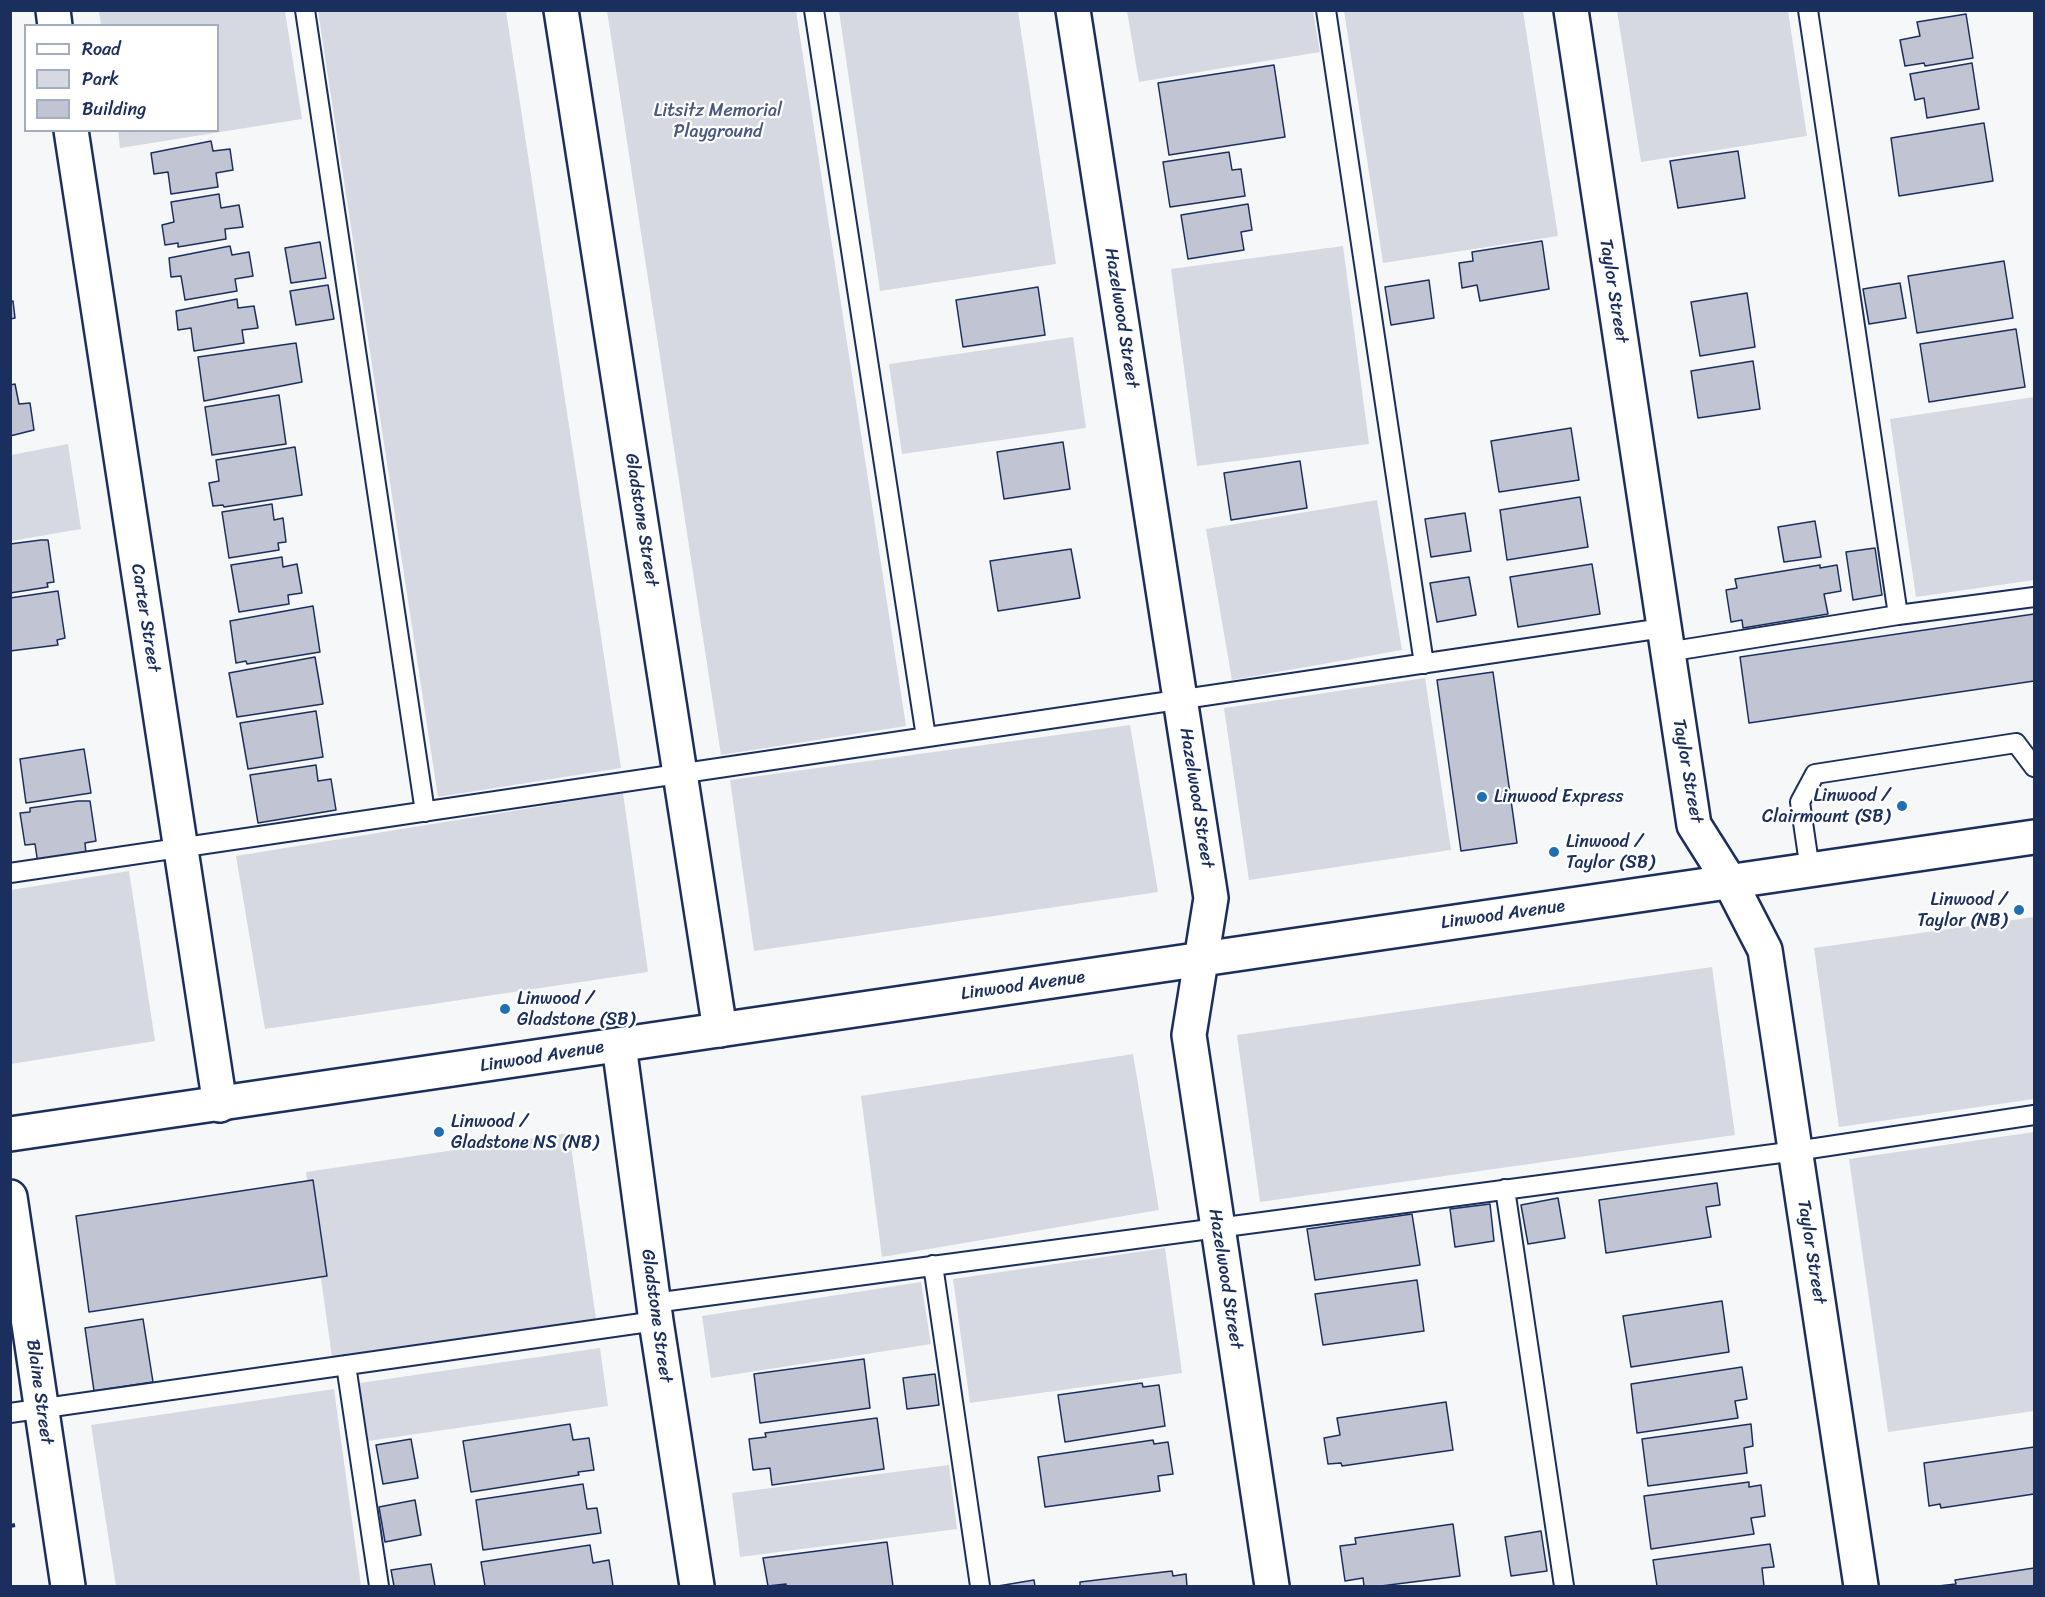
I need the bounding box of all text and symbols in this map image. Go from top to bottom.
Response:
legend [24,24,219,132]
text: Road [82,33,121,65]
text: Park [82,63,119,95]
text: Building [82,93,146,125]
park label: Litsitz Memorial Playground [654,100,782,142]
street label: Taylor Street [1594,237,1632,345]
street label: Hazelwood Street [1099,246,1143,390]
street label: Gladstone Street [620,452,662,588]
street label: Carter Street [126,562,164,674]
street label: Taylor Street [1667,717,1707,825]
street label: Hazelwood Street [1174,726,1218,870]
place label: Linwood / Clairmount (SB) [1762,785,1890,828]
place label: Linwood Express [1494,786,1624,808]
marker: Linwood Express [1475,790,1489,804]
marker: Linwood / Clairmount (SB) [1895,799,1909,813]
place label: Linwood / Taylor (SB) [1566,831,1655,874]
marker: Linwood / Taylor (SB) [1547,845,1561,859]
place label: Linwood / Taylor (NB) [1917,889,2007,932]
street label: Linwood Avenue [1440,896,1566,934]
marker: Linwood / Taylor (NB) [2012,903,2026,917]
street label: Linwood Avenue [960,967,1086,1005]
place label: Linwood / Gladstone (SB) [517,988,635,1030]
marker: Linwood / Gladstone (SB) [498,1002,512,1016]
street label: Linwood Avenue [479,1037,605,1077]
place label: Linwood / Gladstone NS (NB) [451,1111,599,1154]
marker: Linwood / Gladstone NS (NB) [432,1125,446,1139]
street label: Taylor Street [1792,1198,1830,1306]
street label: Hazelwood Street [1203,1207,1247,1351]
street label: Gladstone Street [636,1248,676,1384]
street label: Blaine Street [21,1338,57,1446]

